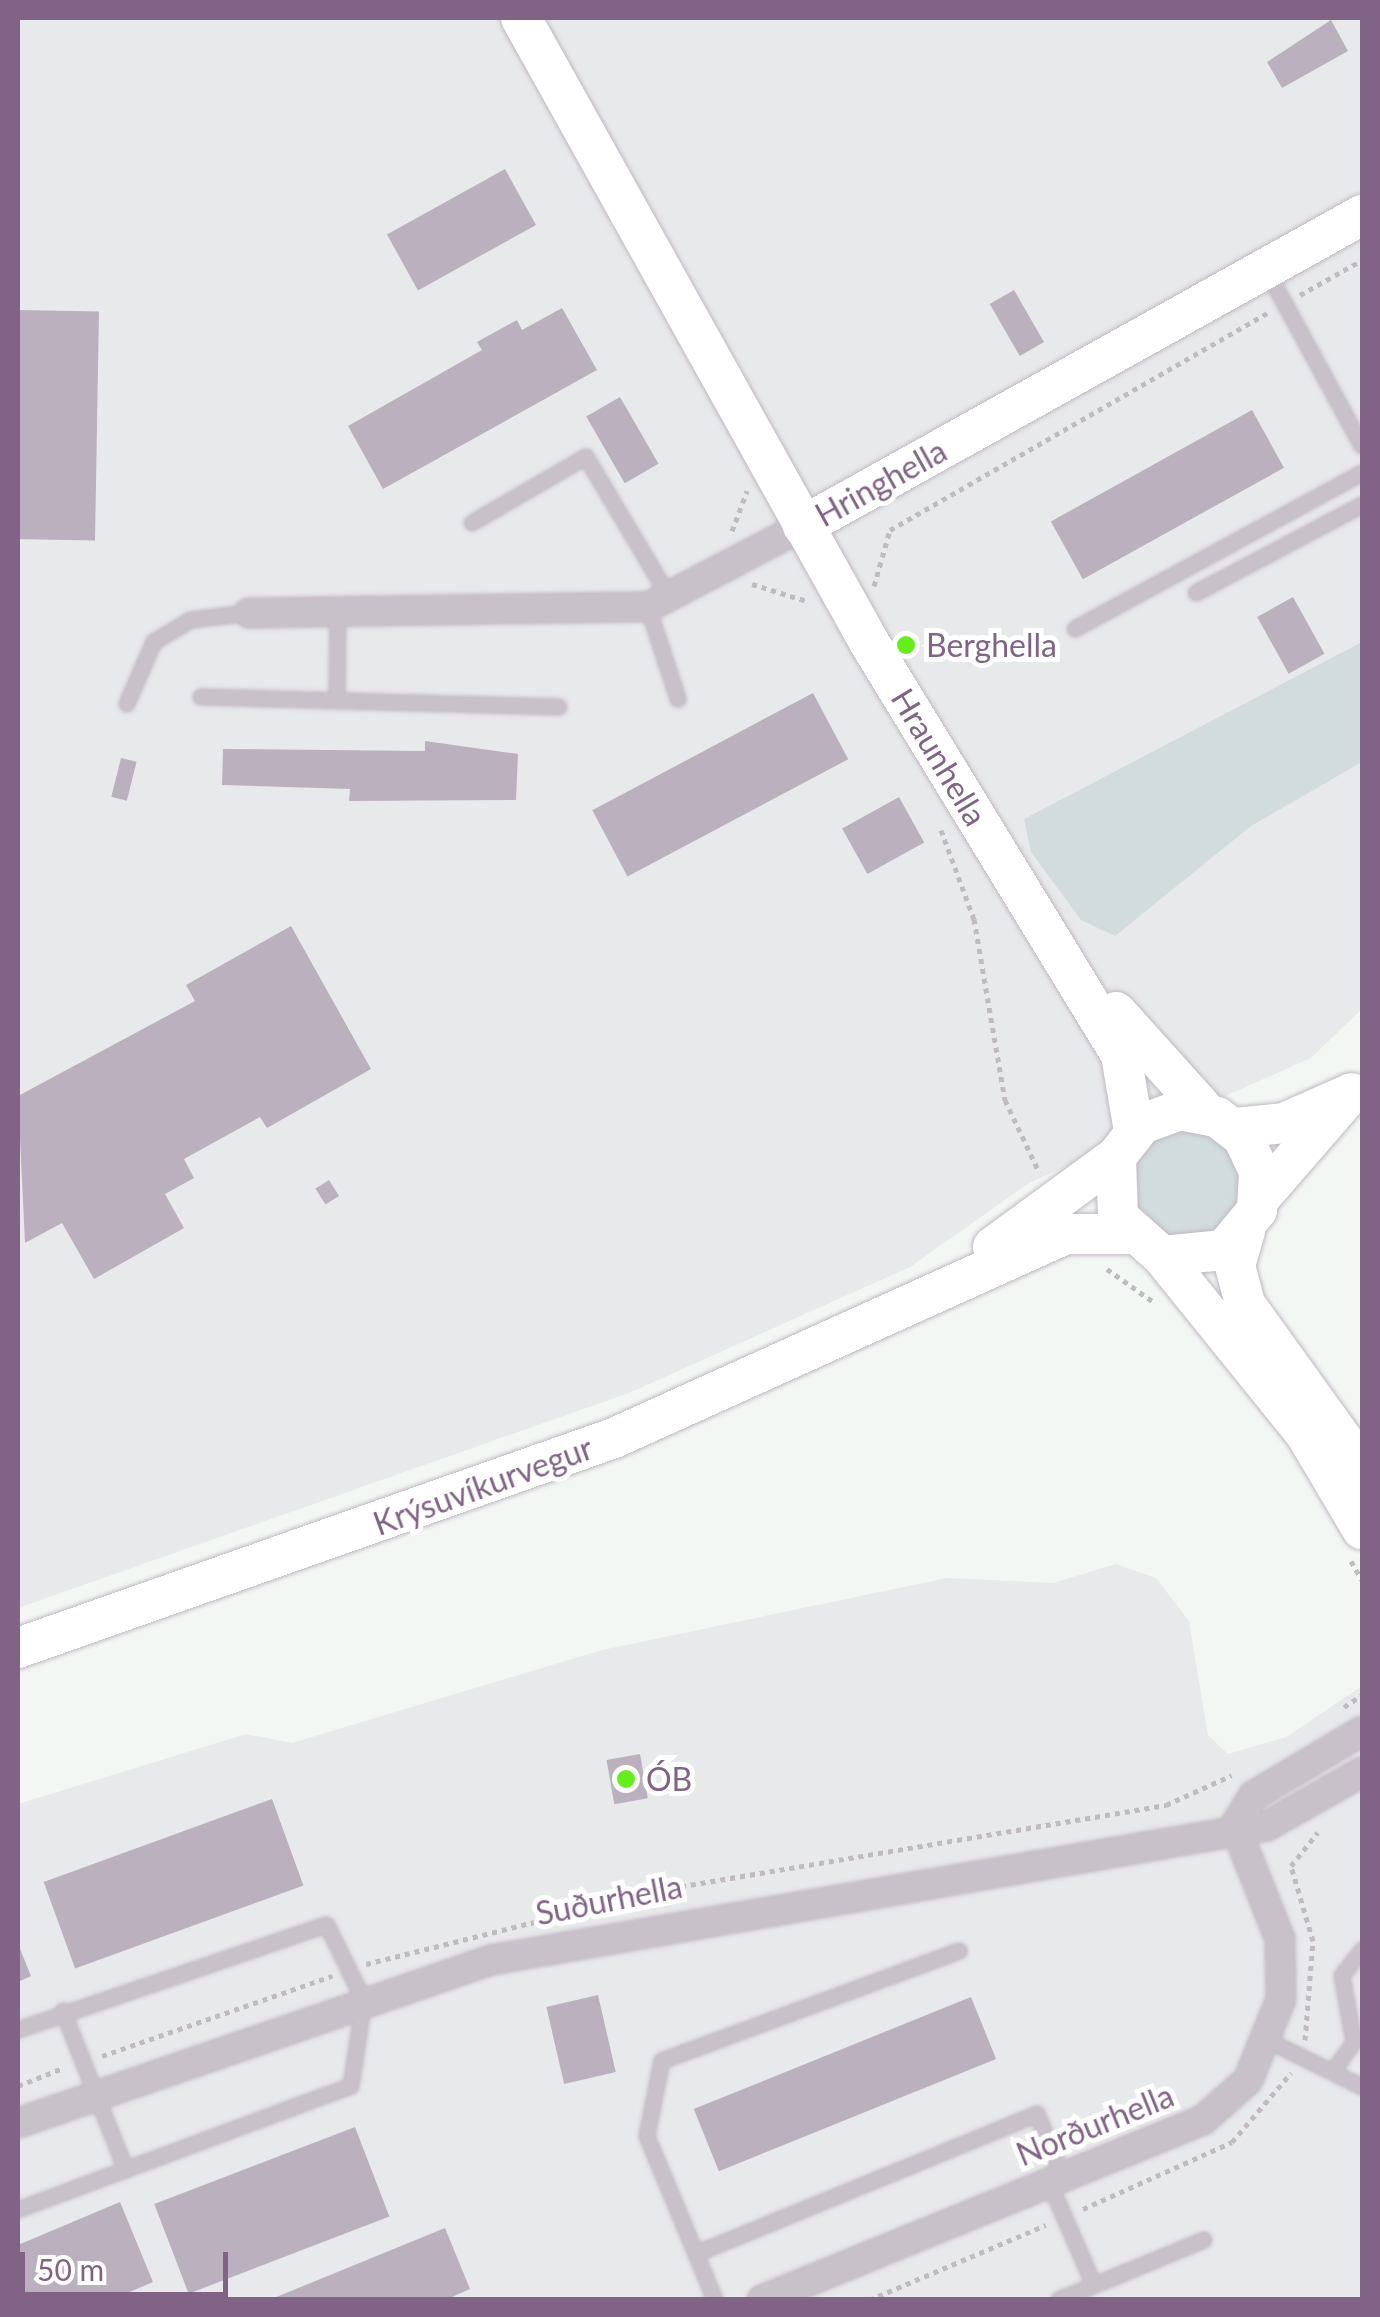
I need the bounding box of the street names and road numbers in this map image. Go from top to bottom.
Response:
street label: Hringhella [809,431,953,535]
street label: Hraunhella [883,682,995,832]
street label: Krýsuvíkurvegur [368,1429,598,1543]
street label: Suðurhella [533,1867,685,1933]
street label: Norðurhella [1011,2076,1179,2174]

